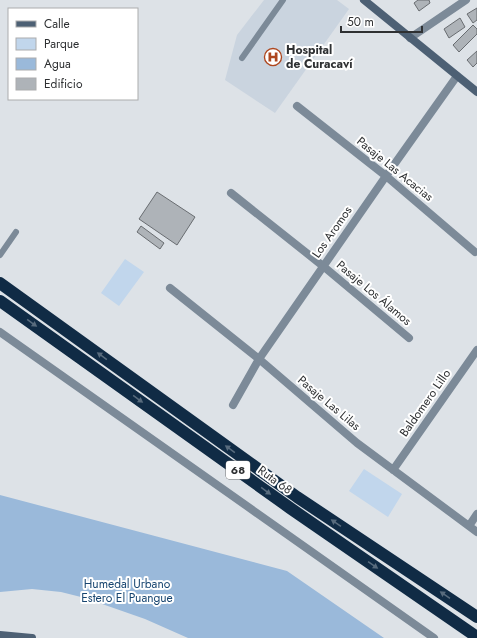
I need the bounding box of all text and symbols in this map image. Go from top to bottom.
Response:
legend [8,8,138,100]
scale bar [341,8,422,34]
text: 50 m [347,13,374,31]
text: Calle [44,15,70,33]
text: Parque [44,35,79,53]
place label: Hospital de Curacaví [286,41,353,73]
hospital icon: Hospital de Curacaví [263,47,283,67]
text: Agua [44,55,71,73]
text: Edificio [44,75,83,93]
street label: Pasaje Las Acacias [353,132,437,206]
street label: Los Aromos [308,202,357,262]
street label: Pasaje Los Álamos [333,256,416,330]
one-way arrow [26,319,37,327]
one-way arrow [96,352,107,361]
street label: Baldomero Lillo [395,365,455,440]
street label: Pasaje Las Lilas [294,371,364,435]
one-way arrow [132,395,143,403]
one-way arrow [225,445,235,453]
road number: 68 [226,461,250,479]
street label: Ruta 68 [254,461,296,499]
one-way arrow [261,487,271,495]
one-way arrow [331,519,342,527]
one-way arrow [367,561,378,569]
park label: Humedal Urbano Estero El Puangue [81,575,173,607]
one-way arrow [439,592,450,599]

